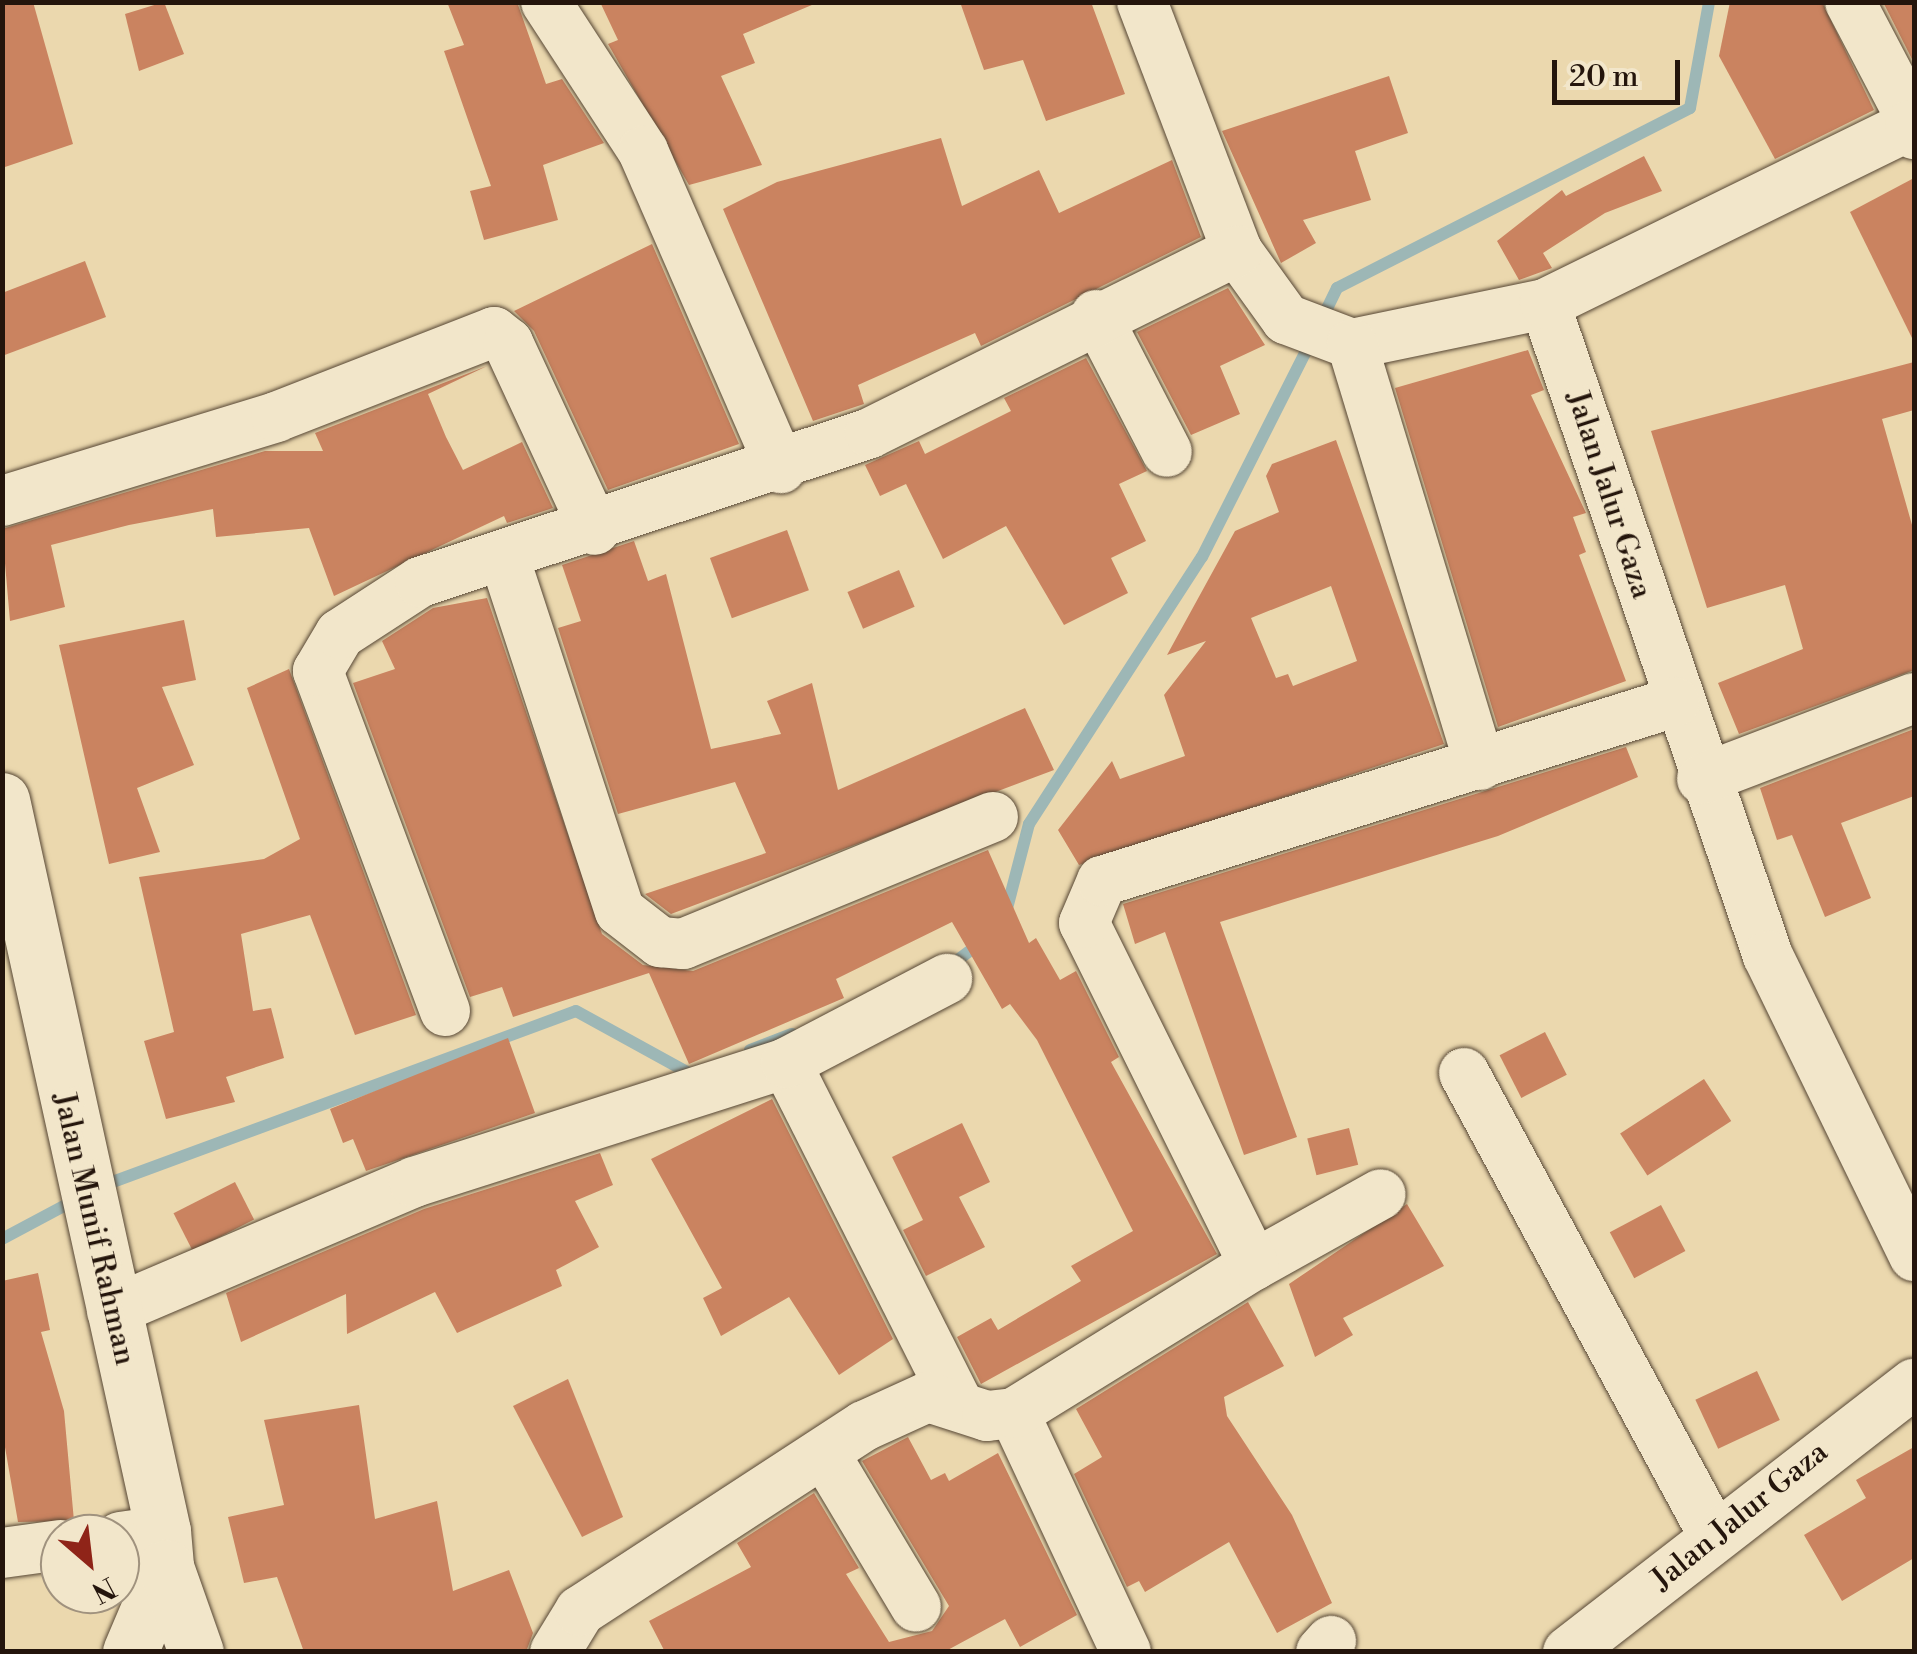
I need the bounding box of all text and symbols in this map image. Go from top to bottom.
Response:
scale bar [1557,40,1684,102]
text: 20 m [1569,58,1638,96]
street label: Jalan Jalur Gaza [1559,387,1659,603]
street label: Jalan Munif Rahman [45,1089,143,1369]
street label: Jalan Jalur Gaza [1645,1434,1835,1598]
north arrow [40,1514,140,1614]
text: N [85,1569,121,1610]

